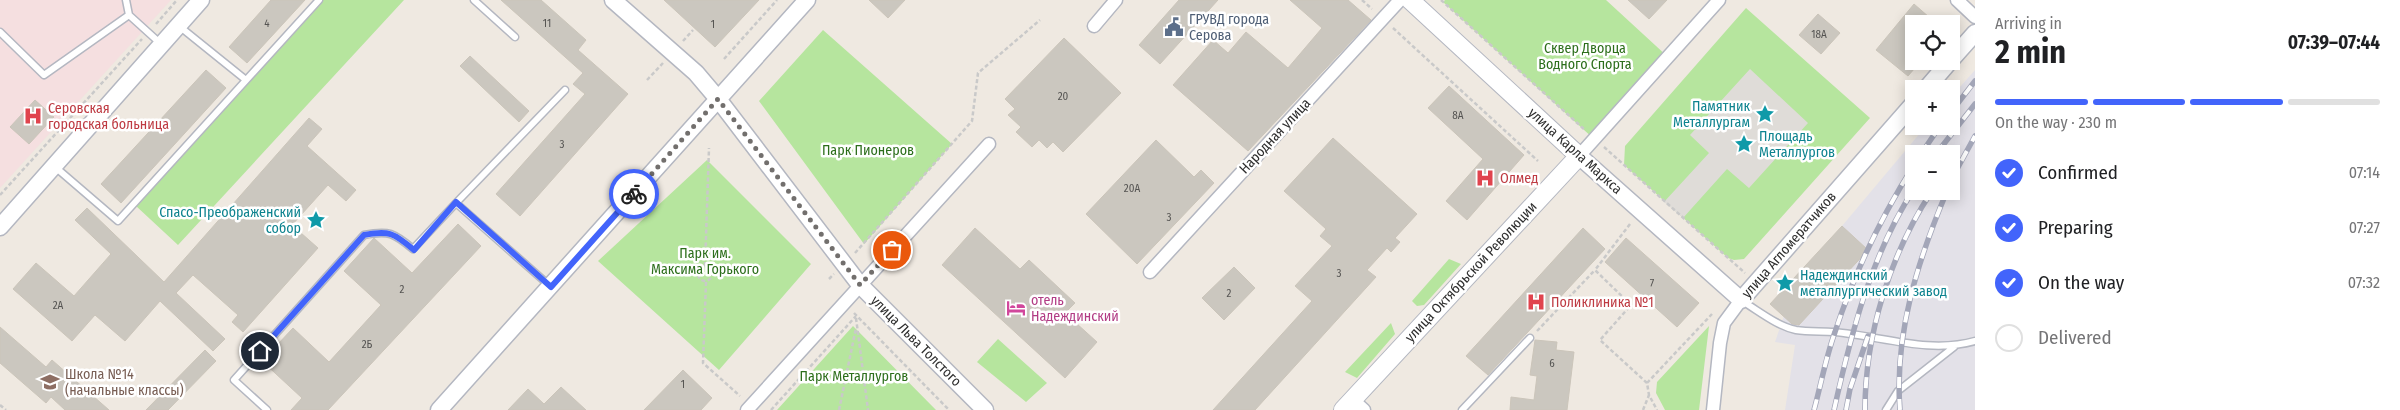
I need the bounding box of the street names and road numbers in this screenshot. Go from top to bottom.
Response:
street label: Народная улица [1236,95,1314,177]
street label: улица Карла Маркса [1524,104,1626,198]
street label: улица Агломератчиков [1738,188,1840,302]
street label: улица Октябрьской Революции [1402,198,1540,346]
street label: улица Льва Толстого [867,292,965,390]

